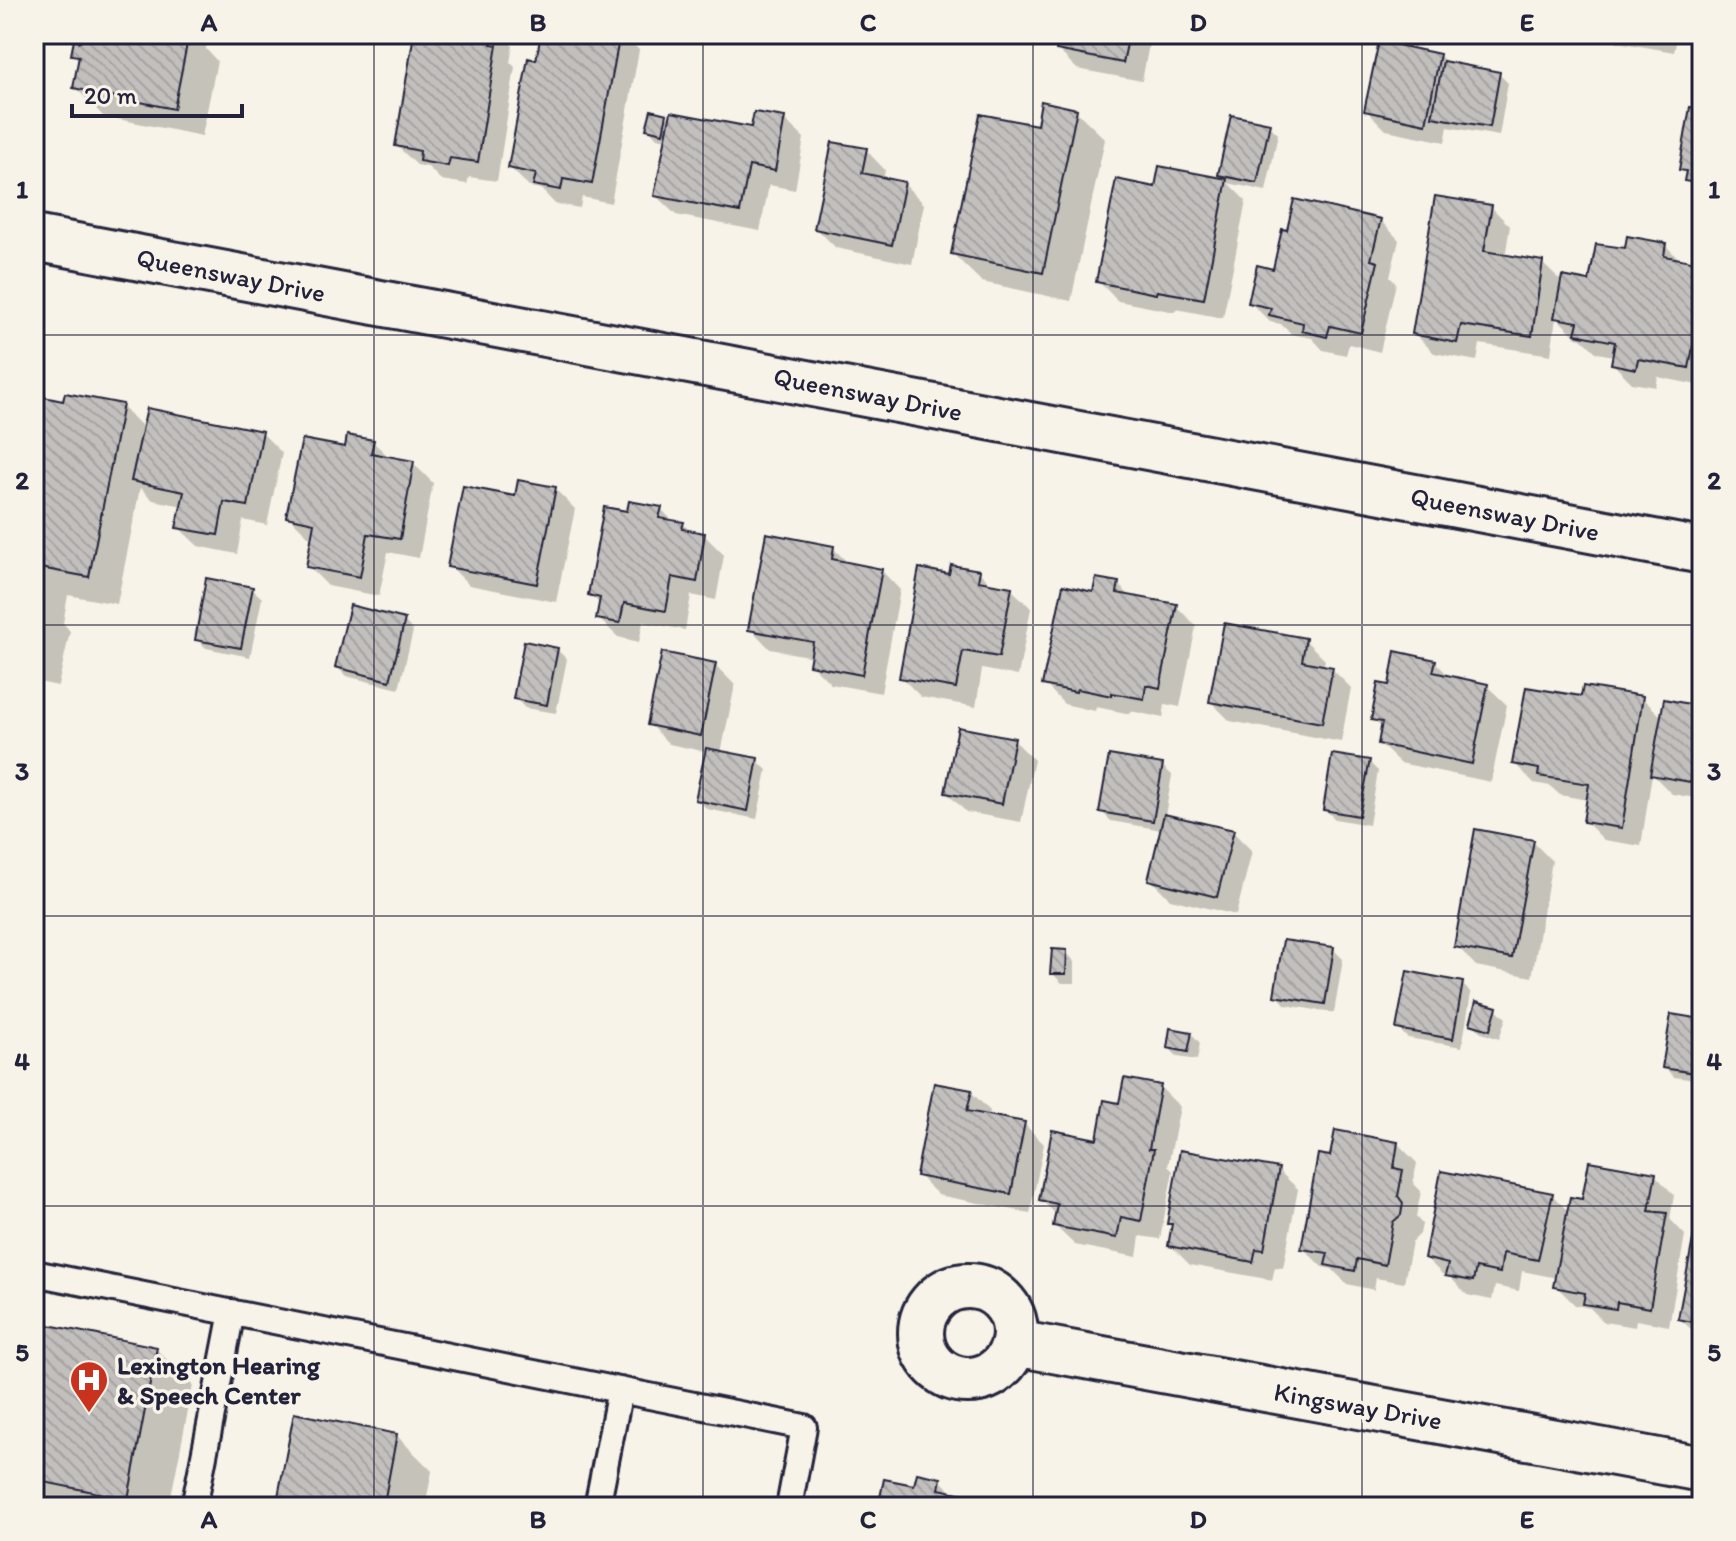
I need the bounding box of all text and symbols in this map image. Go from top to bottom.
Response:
text: A [200,6,218,38]
text: B [530,6,547,38]
text: C [860,6,877,38]
text: D [1189,6,1207,38]
text: E [1520,6,1534,38]
scale bar [72,68,242,118]
text: 20 m [84,81,137,110]
text: 1 [16,173,28,205]
text: 1 [1708,173,1720,205]
street label: Queensway Drive [134,241,328,309]
street label: Queensway Drive [771,360,965,428]
text: 2 [15,464,29,496]
text: 2 [1707,464,1721,496]
street label: Queensway Drive [1408,480,1602,548]
text: 3 [15,755,29,787]
text: 3 [1707,755,1721,787]
text: 4 [14,1045,30,1077]
text: 4 [1706,1045,1722,1077]
text: 5 [15,1336,29,1368]
text: 5 [1707,1336,1721,1368]
place label: Lexington Hearing & Speech Center [117,1349,321,1411]
hospital icon: Lexington Hearing & Speech Center [68,1359,110,1414]
street label: Kingsway Drive [1272,1375,1444,1437]
text: A [200,1503,218,1535]
text: B [530,1503,547,1535]
text: C [860,1503,877,1535]
text: D [1189,1503,1207,1535]
text: E [1520,1503,1534,1535]

